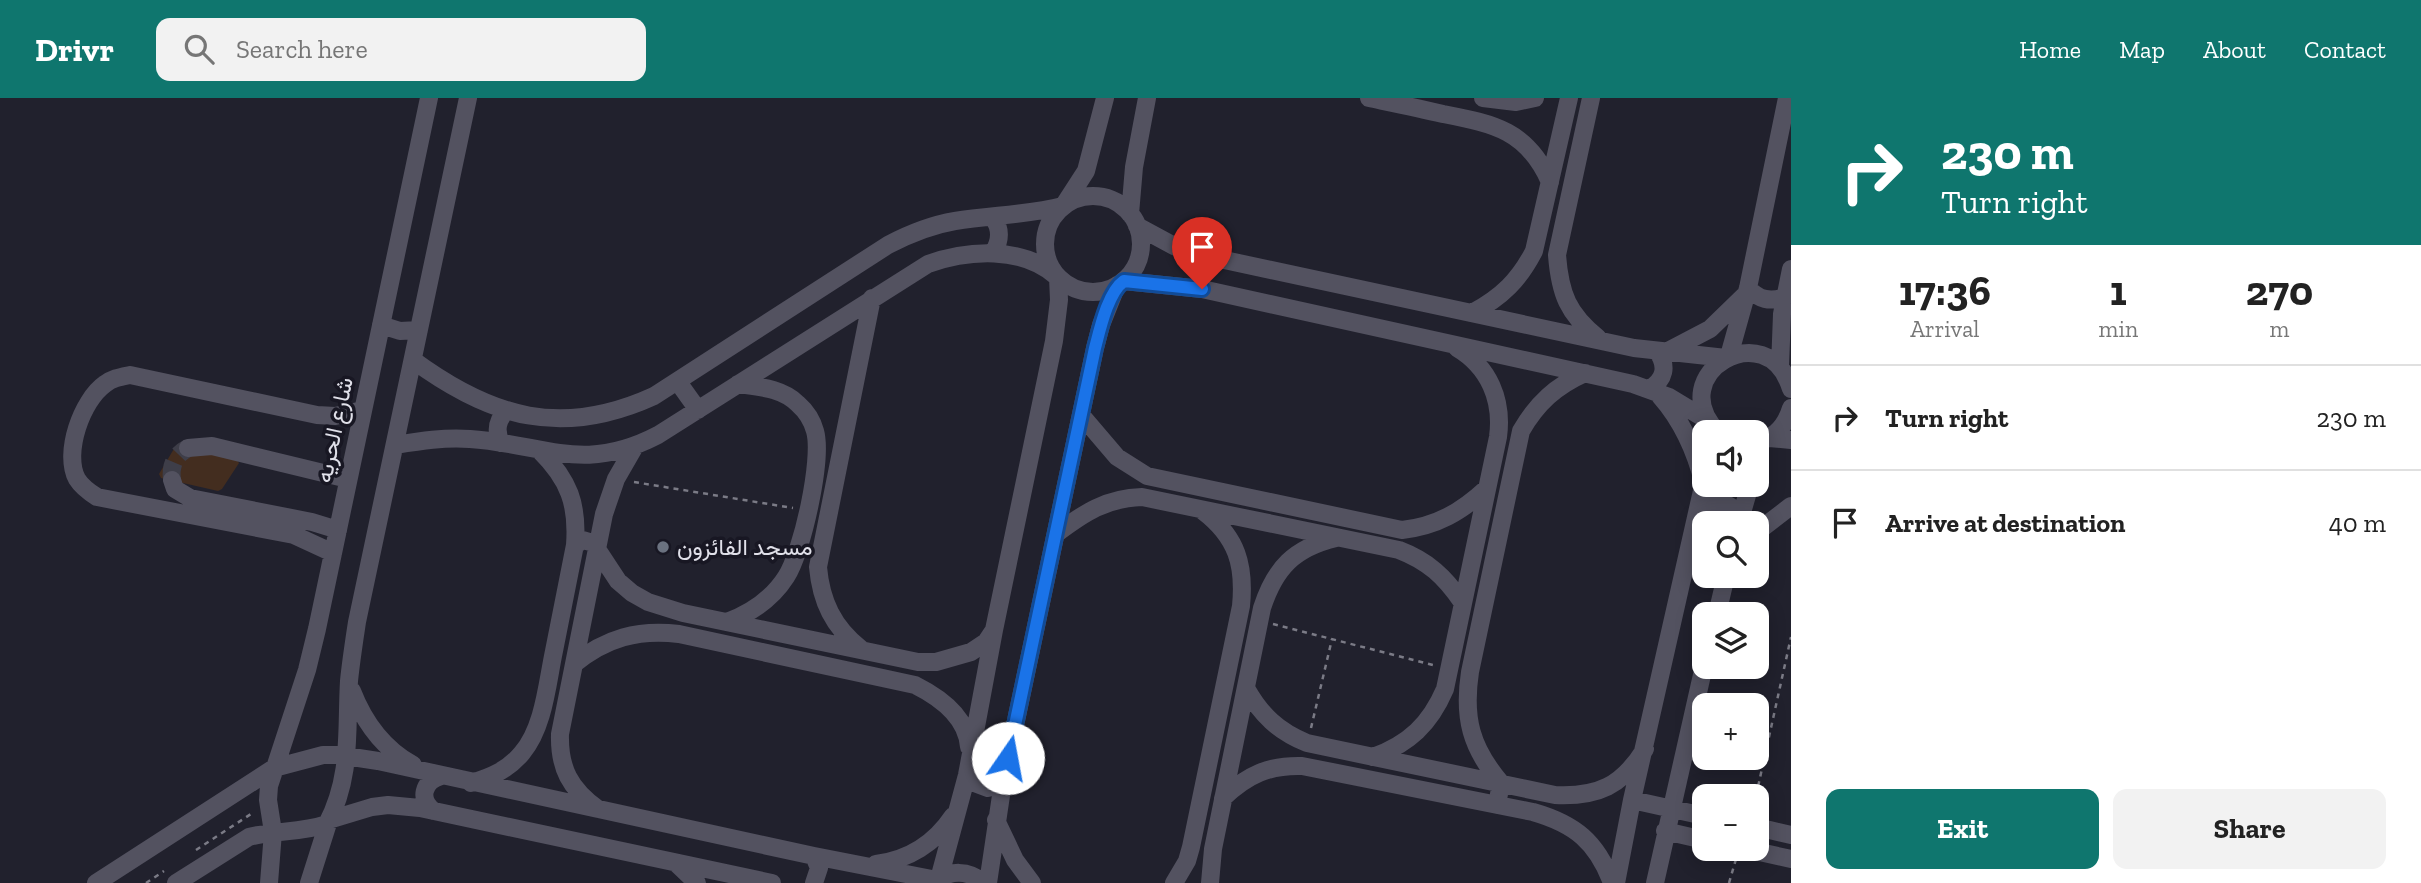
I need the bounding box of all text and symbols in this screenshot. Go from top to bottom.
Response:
search box [156,18,646,81]
text: Drivr [35,30,114,69]
icon: search [180,30,218,68]
text: Search here [236,33,368,65]
text: Home [2019,35,2081,64]
text: Map [2119,35,2165,64]
text: About [2203,35,2266,64]
text: Contact [2304,35,2386,64]
text: 230 m [1941,123,2074,182]
icon: right [1826,126,1917,217]
text: Turn right [1941,183,2088,221]
pin [1172,217,1232,289]
icon: arrive [1183,228,1221,266]
text: 17:36 [1899,265,1991,316]
text: 1 [2110,265,2127,316]
text: 270 [2246,265,2313,316]
text: Arrival [1910,315,1979,343]
text: min [2099,315,2138,343]
text: m [2270,315,2289,343]
street label: شارع الحريه [309,375,361,486]
icon: right [1826,399,1864,437]
text: Turn right [1885,402,2008,434]
text: 230 m [2317,402,2386,434]
map controls [1692,420,1769,861]
button: sound [1692,420,1769,497]
icon: arrive [1826,504,1864,542]
text: Arrive at destination [1885,507,2125,539]
text: 40 m [2329,507,2386,539]
button: search [1692,511,1769,588]
place label: مسجد الفائزون [677,533,813,562]
marker: مسجد الفائزون [655,539,671,555]
button: layers [1692,602,1769,679]
button: + [1692,693,1769,770]
position arrow [971,721,1045,795]
button: − [1692,784,1769,861]
button: Exit [1826,789,2099,869]
button: Share [2113,789,2386,869]

